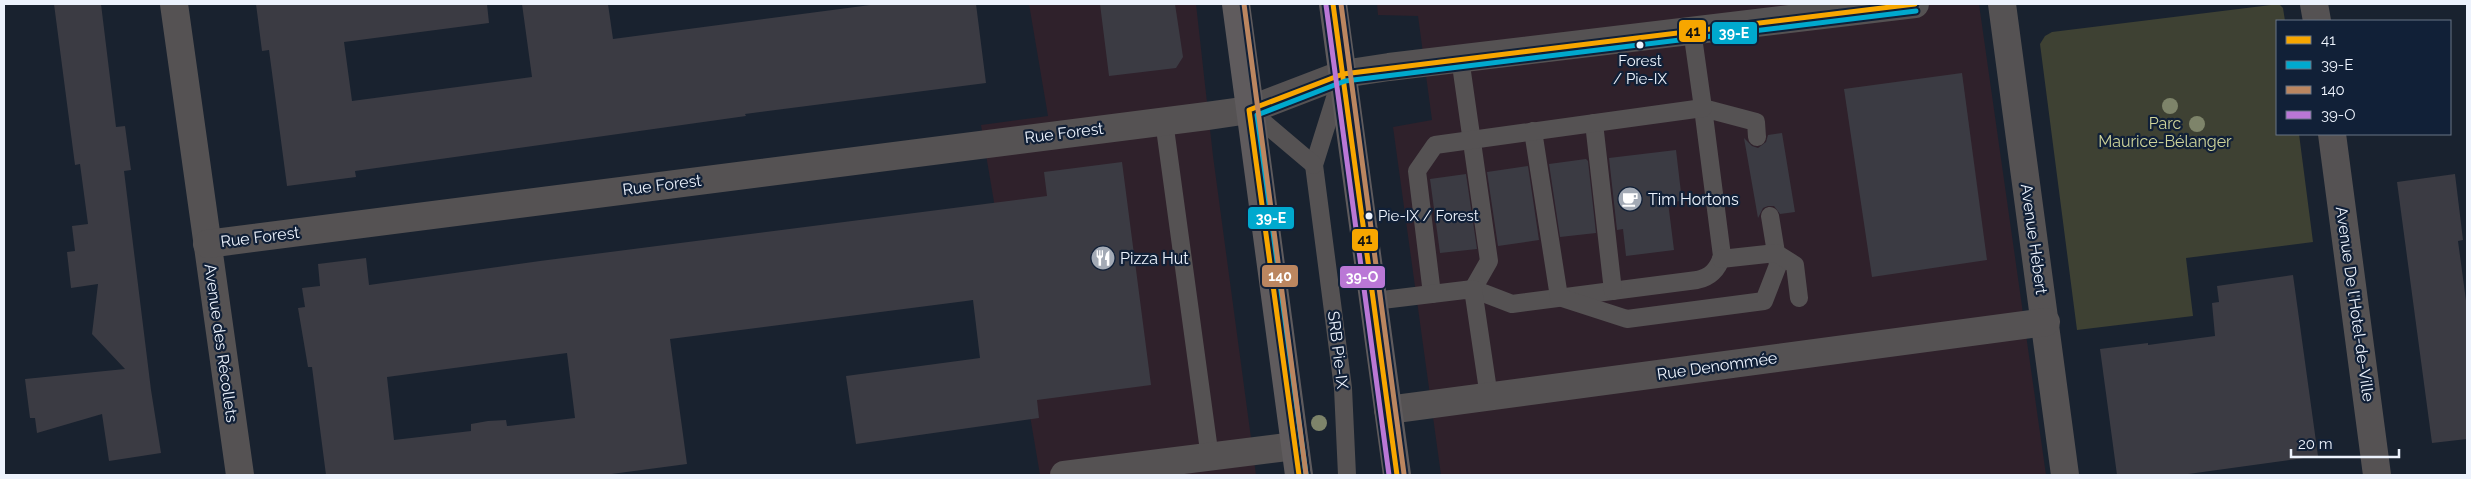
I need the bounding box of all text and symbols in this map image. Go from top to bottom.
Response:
line badge: 41 [1678,19,1707,43]
legend [2276,20,2451,135]
line badge: 39-E [1711,21,1758,45]
text: 41 [1686,23,1701,39]
text: 39-E [1719,25,1749,41]
text: 41 [2321,31,2336,49]
marker: Forest / Pie-IX [1635,40,1645,50]
place label: Forest / Pie-IX [1613,52,1667,88]
text: 39-E [2321,56,2353,74]
text: 140 [2321,81,2345,99]
text: 39-O [2321,106,2355,124]
park label: Parc Maurice-Bélanger [2098,114,2232,151]
street label: Rue Forest [1023,119,1105,147]
street label: Rue Forest [621,171,703,199]
street label: Avenue Hébert [2017,182,2051,296]
cafe icon: Tim Hortons [1617,186,1643,212]
place label: Tim Hortons [1648,190,1739,209]
street label: Avenue De l'Hotel-de-Ville [2332,205,2378,403]
line badge: 39-E [1247,206,1295,230]
place label: Pie-IX / Forest [1378,207,1479,225]
text: 39-E [1256,210,1286,226]
marker: Pie-IX / Forest [1364,211,1374,221]
street label: Rue Forest [219,223,301,251]
line badge: 41 [1351,228,1379,252]
text: 41 [1358,231,1373,247]
restaurant icon: Pizza Hut [1090,245,1116,271]
place label: Pizza Hut [1120,249,1189,268]
street label: Avenue des Récollets [200,262,242,424]
line badge: 140 [1261,264,1299,288]
line badge: 39-O [1339,265,1386,289]
text: 140 [1268,268,1292,284]
text: 39-O [1346,269,1379,285]
street label: SRB Pie-IX [1324,310,1352,391]
street label: Rue Denommée [1656,348,1778,384]
scale bar [2291,426,2398,458]
text: 20 m [2298,435,2333,453]

